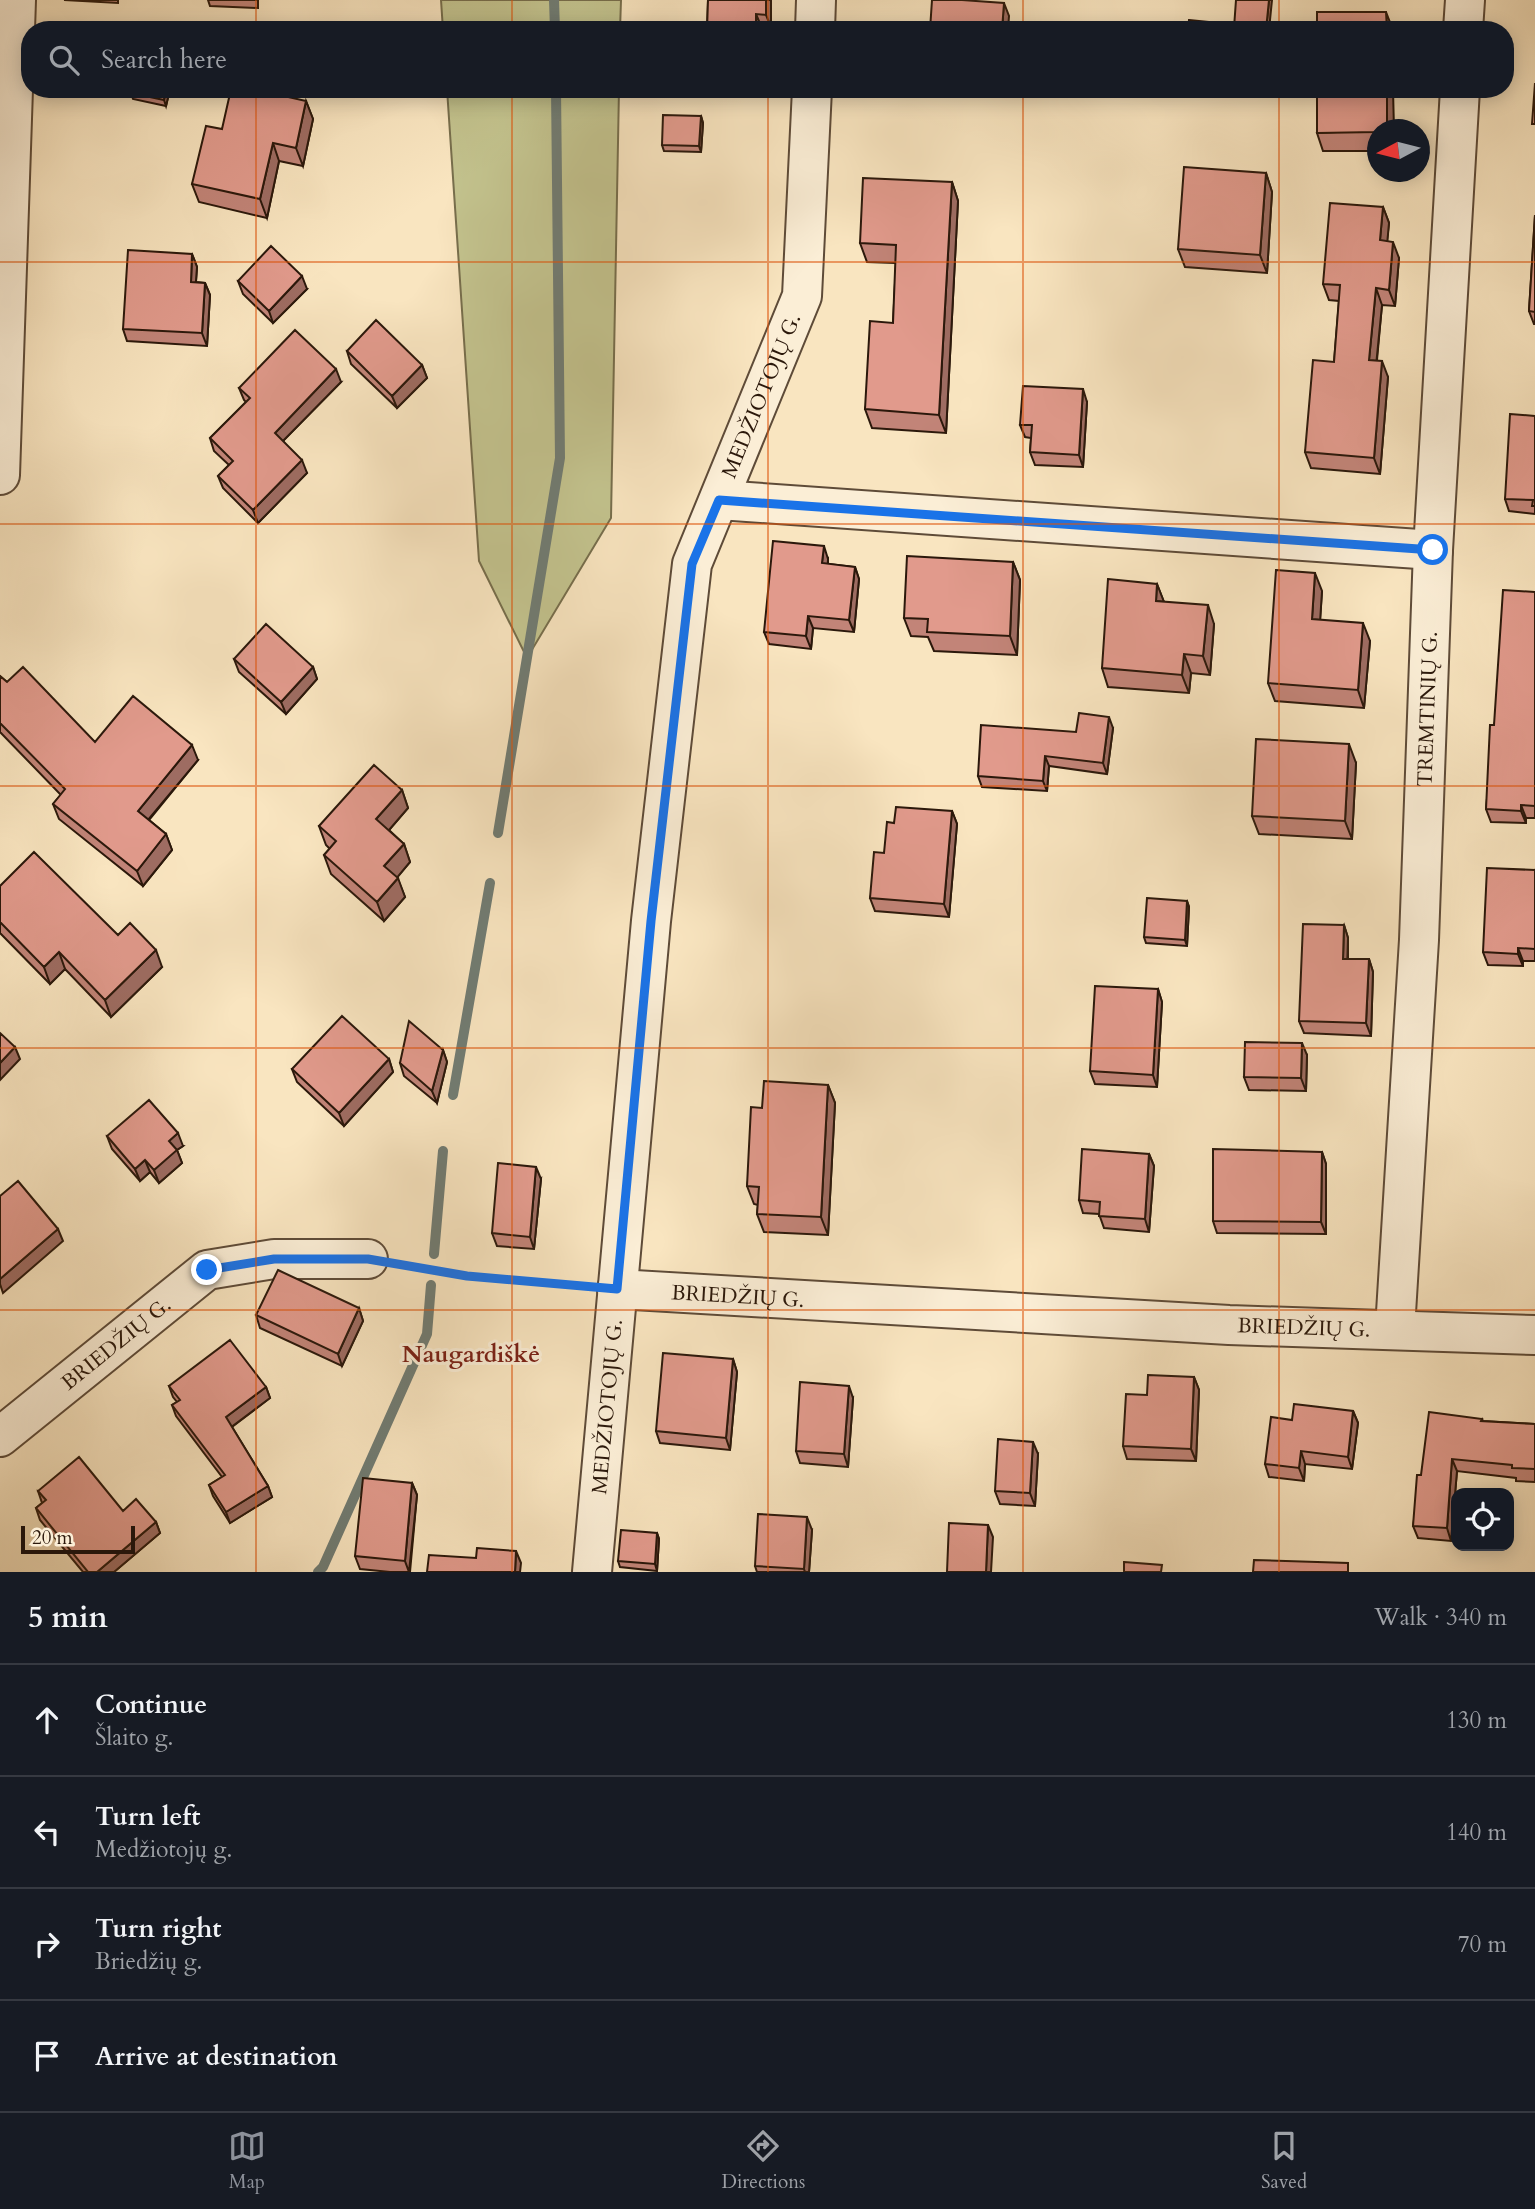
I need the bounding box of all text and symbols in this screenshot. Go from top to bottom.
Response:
search box [21,21,1514,98]
icon: search [45,41,83,79]
text: Search here [101,42,227,77]
north arrow [1367,119,1430,182]
street label: MEDŽIOTOJŲ G. [714,309,808,482]
route start [1417,534,1448,565]
street label: TREMTINIŲ G. [1410,631,1445,787]
route end [191,1254,222,1285]
street label: BRIEDŽIŲ G. [671,1278,805,1314]
street label: BRIEDŽIŲ G. [55,1290,177,1396]
street label: BRIEDŽIŲ G. [1237,1311,1371,1344]
street label: MEDŽIOTOJŲ G. [585,1318,629,1495]
district label: Naugardiškė [402,1338,540,1371]
map controls [1451,1488,1514,1551]
button: locate [1451,1488,1514,1551]
scale bar [21,1523,135,1555]
text: 20 m [32,1525,73,1551]
text: 5 min [28,1597,108,1638]
text: Walk · 340 m [1374,1602,1507,1633]
text: Continue [95,1687,207,1722]
icon: ahead [28,1701,66,1739]
text: 130 m [1446,1705,1507,1736]
text: Šlaito g. [95,1722,173,1753]
text: Turn left [95,1799,200,1834]
icon: left [28,1813,66,1851]
text: 140 m [1446,1817,1507,1848]
text: Medžiotojų g. [95,1834,232,1865]
text: Turn right [95,1911,222,1946]
icon: right [28,1925,66,1963]
text: 70 m [1458,1929,1507,1960]
text: Briedžių g. [95,1946,202,1977]
icon: arrive [28,2037,66,2075]
text: Arrive at destination [95,2039,338,2074]
tab: Map [228,2127,266,2195]
tab: Directions [722,2127,805,2195]
tab: Saved [1261,2127,1307,2195]

